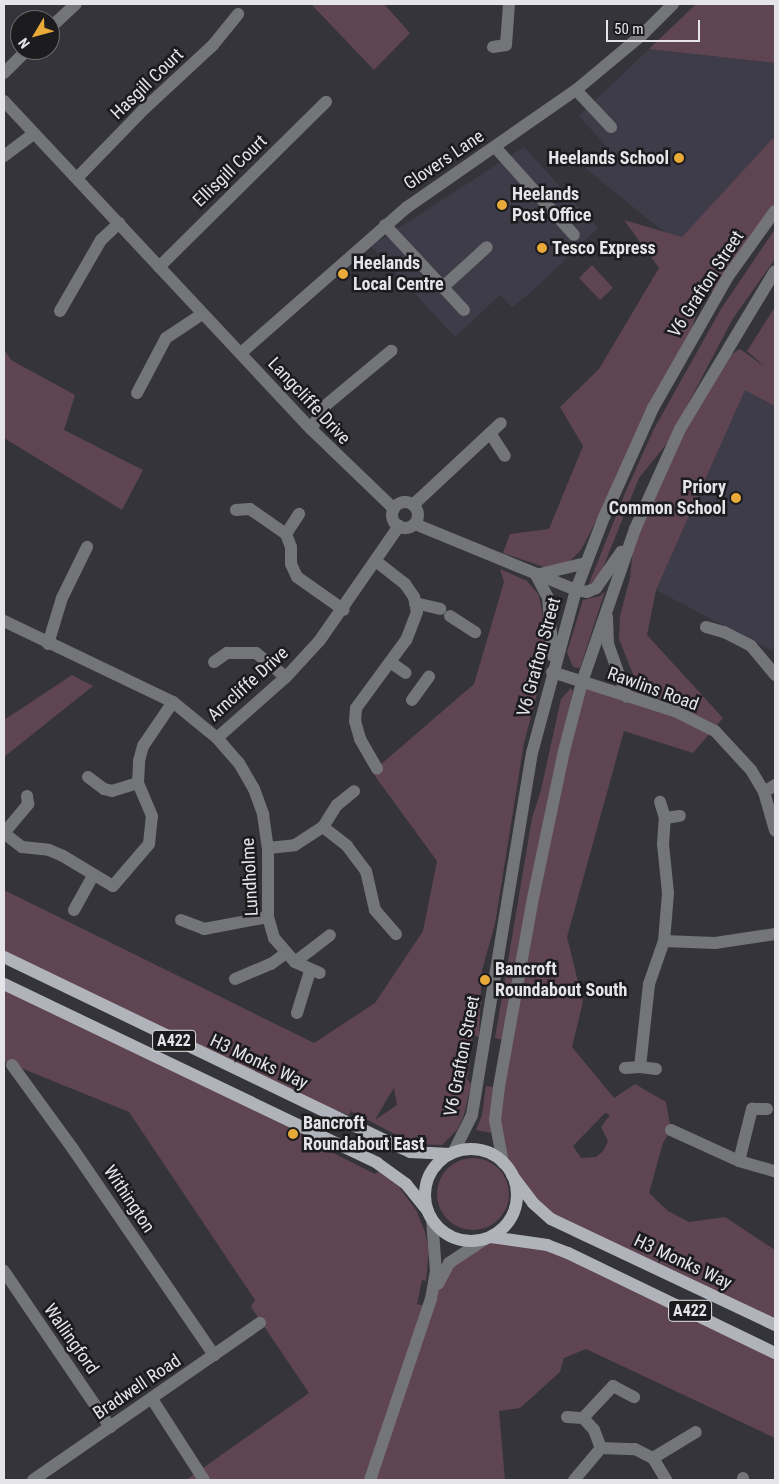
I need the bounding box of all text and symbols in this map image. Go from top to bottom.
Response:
north arrow [10,10,60,60]
scale bar [609,10,703,42]
text: 50 m [614,20,644,38]
text: N [15,35,33,52]
street label: Hasgill Court [106,44,188,124]
street label: Glovers Lane [400,125,488,195]
street label: Ellisgill Court [189,131,271,211]
place label: Heelands School [548,147,669,169]
marker: Heelands School [673,152,685,164]
place label: Heelands Post Office [512,184,591,226]
marker: Heelands Post Office [496,199,508,211]
street label: V6 Grafton Street [664,227,748,341]
place label: Tesco Express [552,237,656,259]
marker: Tesco Express [536,242,548,254]
place label: Heelands Local Centre [353,253,444,296]
marker: Heelands Local Centre [337,268,349,280]
street label: Langcliffe Drive [263,353,355,449]
place label: Priory Common School [609,477,726,520]
marker: Priory Common School [730,492,742,504]
street label: V6 Grafton Street [513,595,565,719]
street label: Arncliffe Drive [203,642,293,726]
street label: Rawlins Road [605,663,701,715]
street label: Lundholme [237,837,263,917]
place label: Bancroft Roundabout South [495,959,627,1002]
marker: Bancroft Roundabout South [479,974,491,986]
street label: V6 Grafton Street [440,994,484,1118]
road number: A422 [152,1028,196,1054]
street label: H3 Monks Way [207,1030,311,1094]
place label: Bancroft Roundabout East [303,1113,424,1156]
marker: Bancroft Roundabout East [287,1128,299,1140]
street label: Withington [99,1161,159,1237]
street label: H3 Monks Way [631,1230,735,1294]
road number: A422 [668,1298,712,1324]
street label: Wallingford [39,1300,103,1378]
street label: Bradwell Road [89,1350,185,1424]

